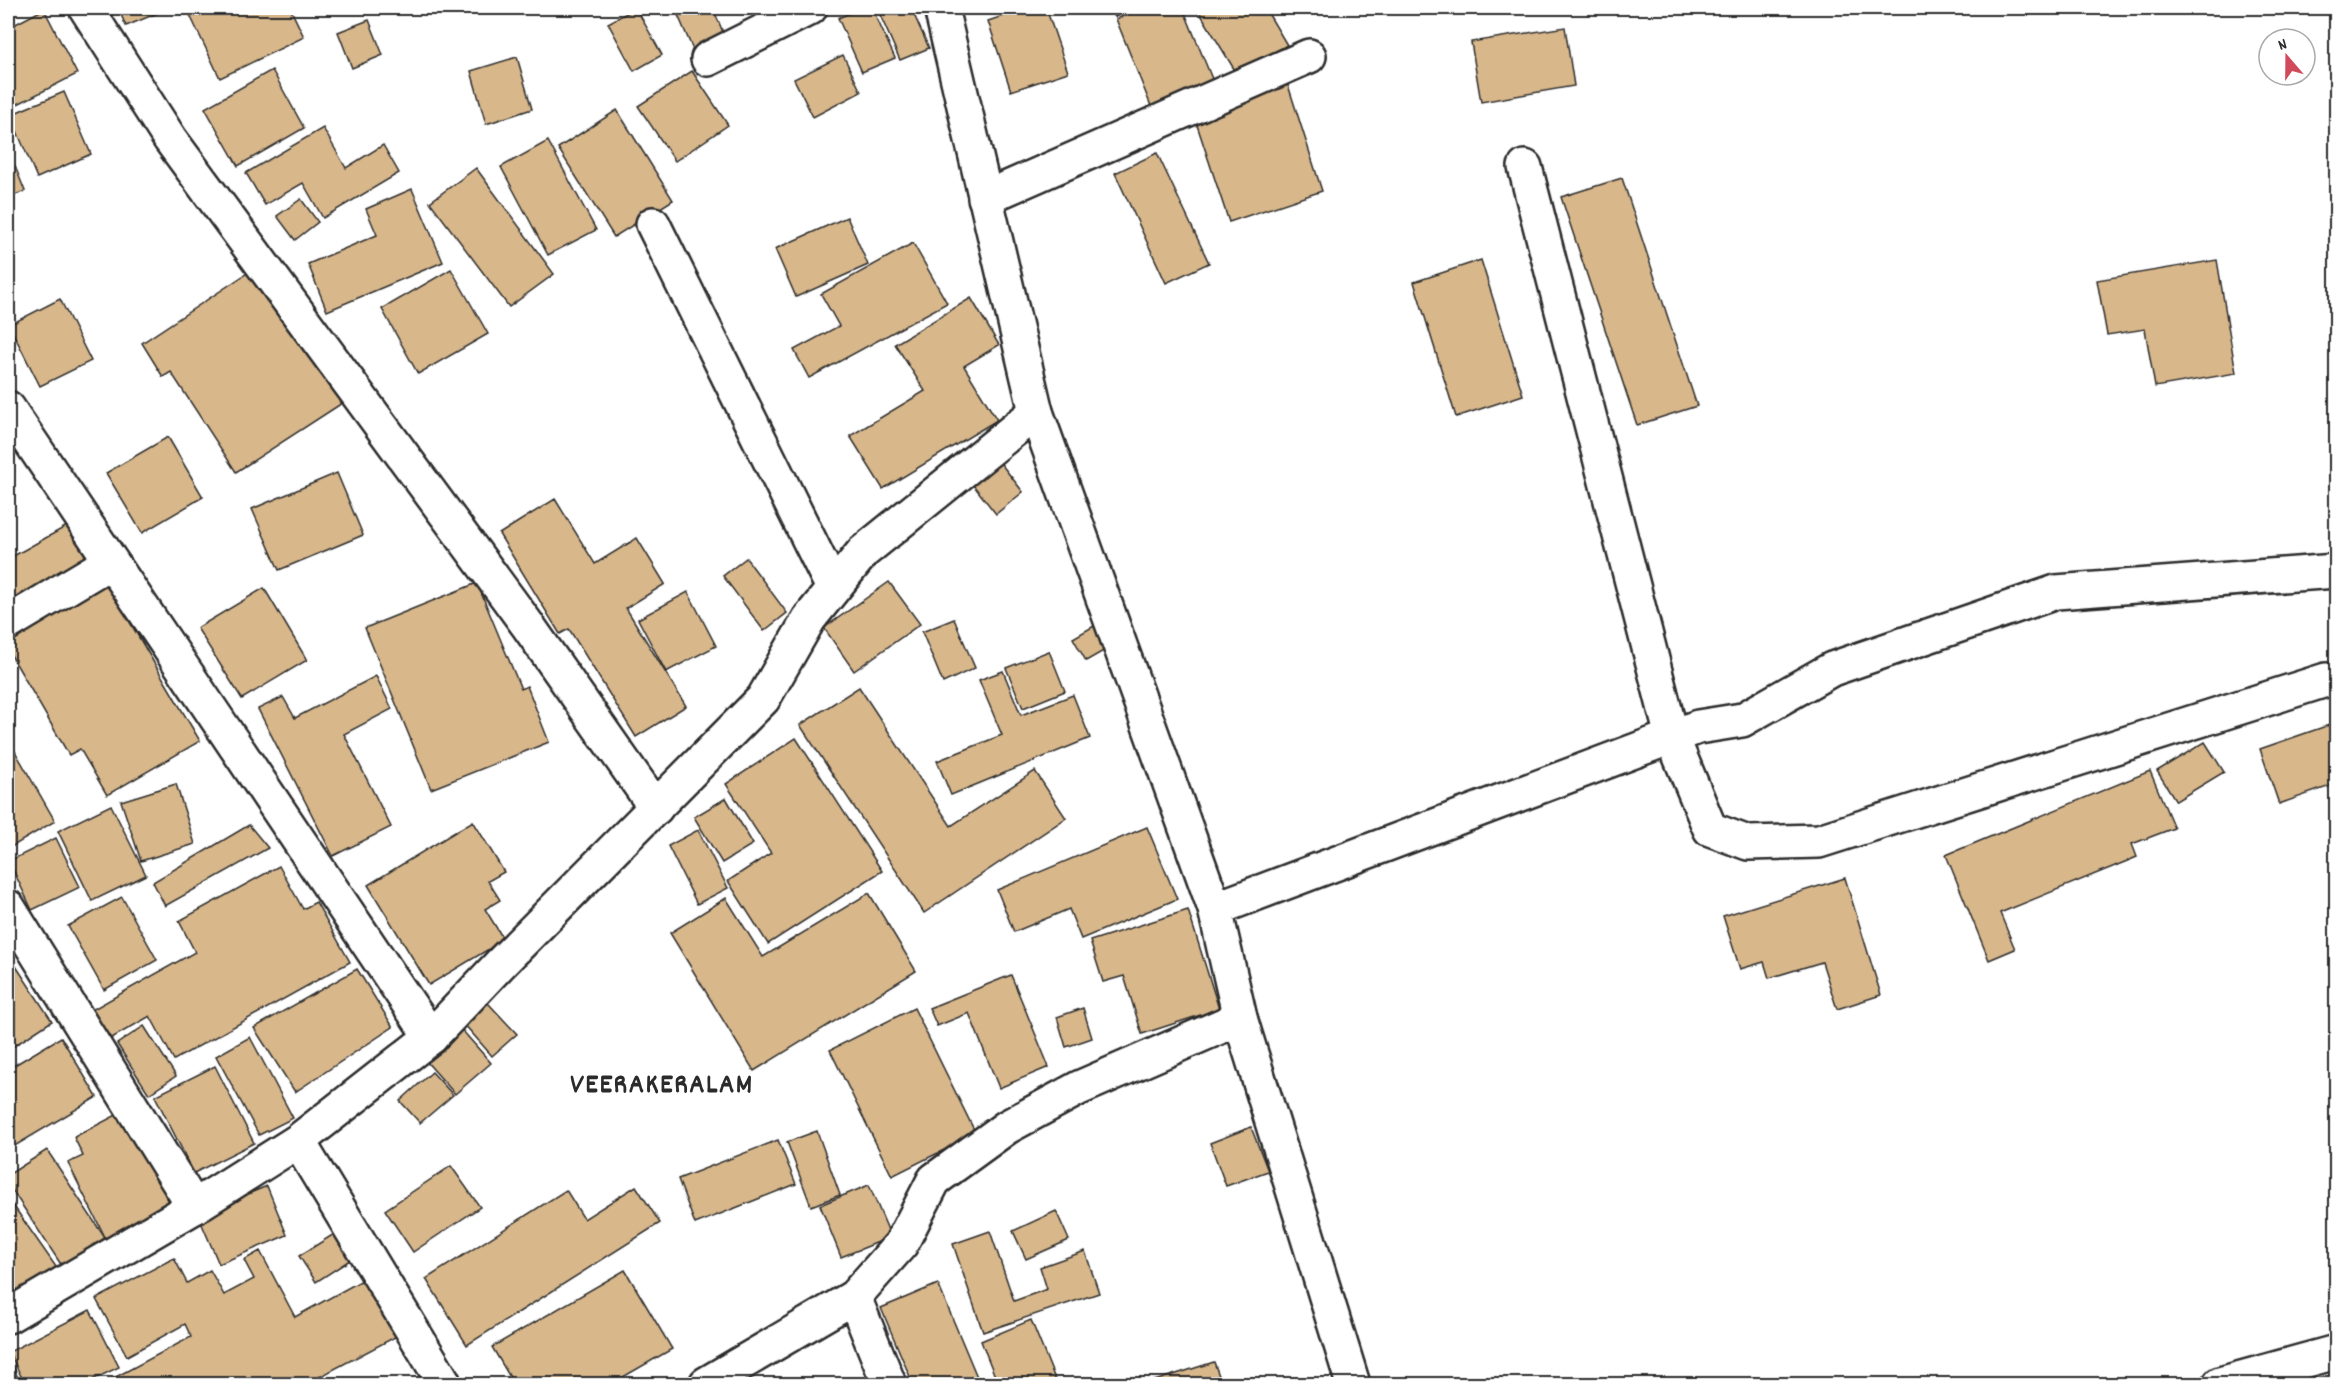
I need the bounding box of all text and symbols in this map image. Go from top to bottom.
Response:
north arrow [2257,27,2317,87]
text: N [2275,33,2290,57]
district label: VEERAKERALAM [570,1067,754,1107]

